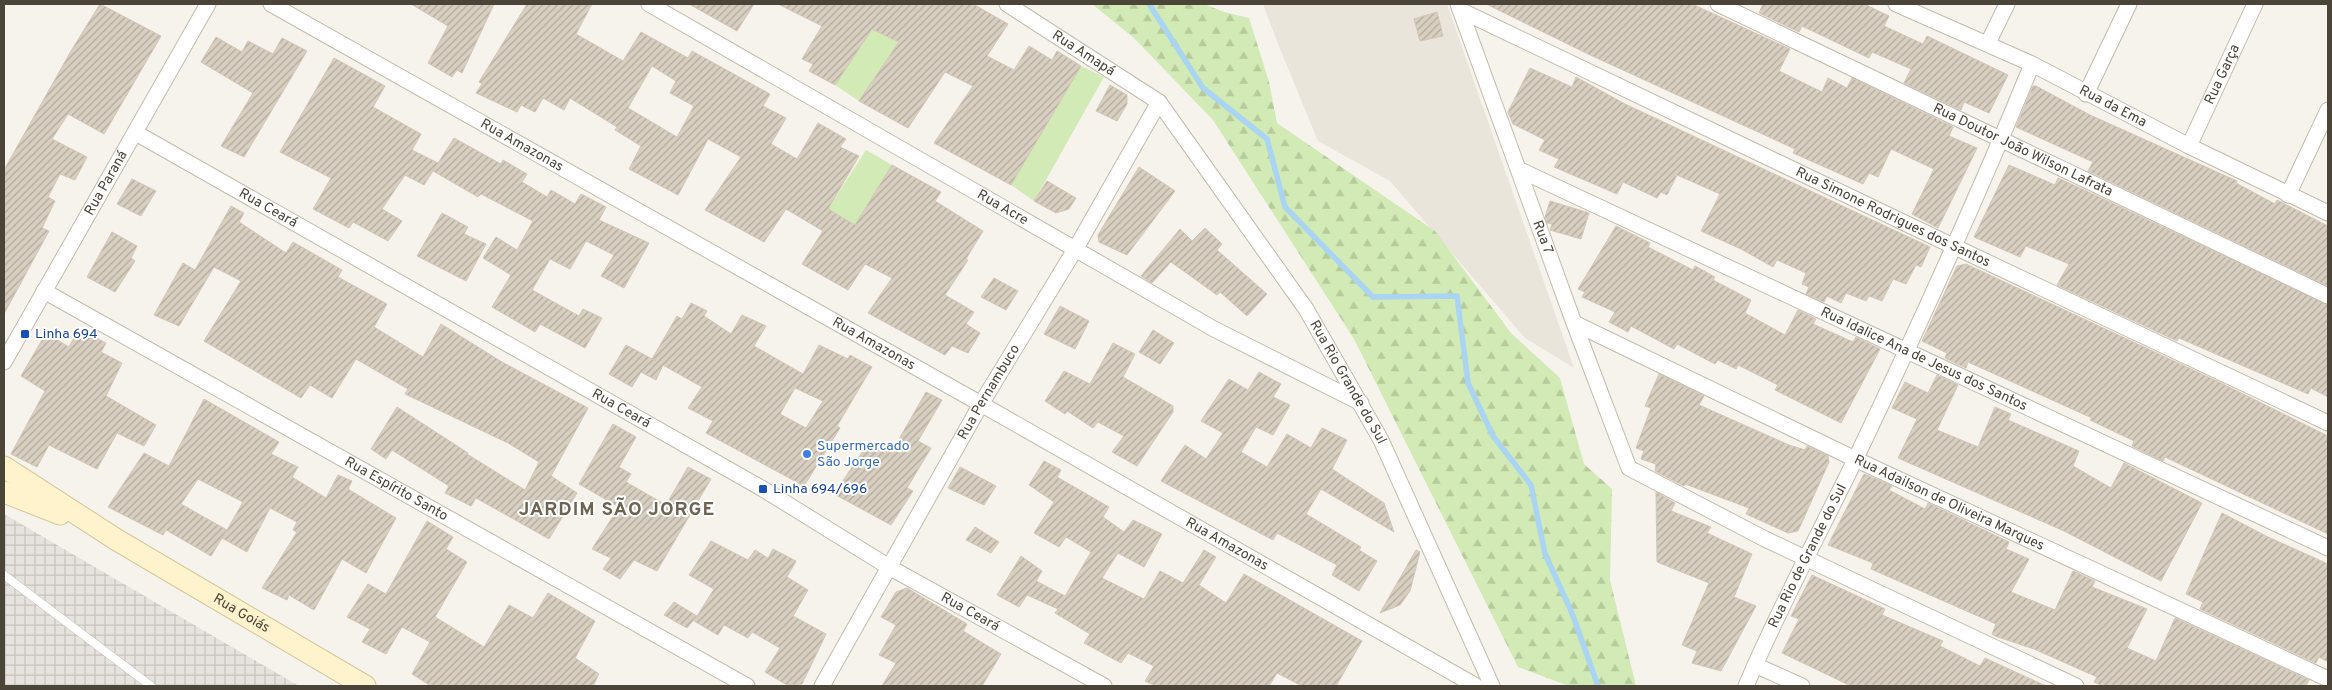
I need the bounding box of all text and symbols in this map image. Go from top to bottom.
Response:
street label: Rua Amapá [1049,27,1118,80]
street label: Rua Garça [2201,42,2244,107]
street label: Rua da Ema [2076,82,2150,131]
street label: Rua Doutor João Wilson Lafrata [1930,100,2116,200]
street label: Rua Amazonas [477,115,566,176]
street label: Rua Paraná [81,148,131,218]
street label: Rua Simone Rodrigues dos Santos [1793,163,1993,271]
street label: Rua Ceará [236,185,301,231]
street label: Rua Acre [974,186,1031,229]
street label: Rua 7 [1529,218,1557,256]
street label: Rua Idalice Ana de Jesus dos Santos [1818,303,2030,415]
street label: Rua Amazonas [829,314,918,374]
street label: Rua Rio Grande do Sul [1306,317,1390,446]
place label: Linha 694 [35,326,98,343]
marker: Linha 694 [19,328,31,340]
street label: Rua Pernambuco [954,341,1024,443]
street label: Rua Ceará [589,385,654,432]
place label: Supermercado São Jorge [817,438,910,471]
marker: Supermercado São Jorge [801,448,813,460]
street label: Rua Adailson de Oliveira Marques [1851,451,2047,554]
street label: Rua Espírito Santo [342,453,451,525]
place label: Linha 694/696 [773,481,867,498]
street label: Rua Rio de Grande do Sul [1765,481,1850,631]
marker: Linha 694/696 [757,483,769,495]
district label: JARDIM SÃO JORGE [519,497,715,522]
street label: Rua Amazonas [1183,514,1271,574]
street label: Rua Ceará [938,589,1003,635]
street label: Rua Goiás [210,590,273,637]

